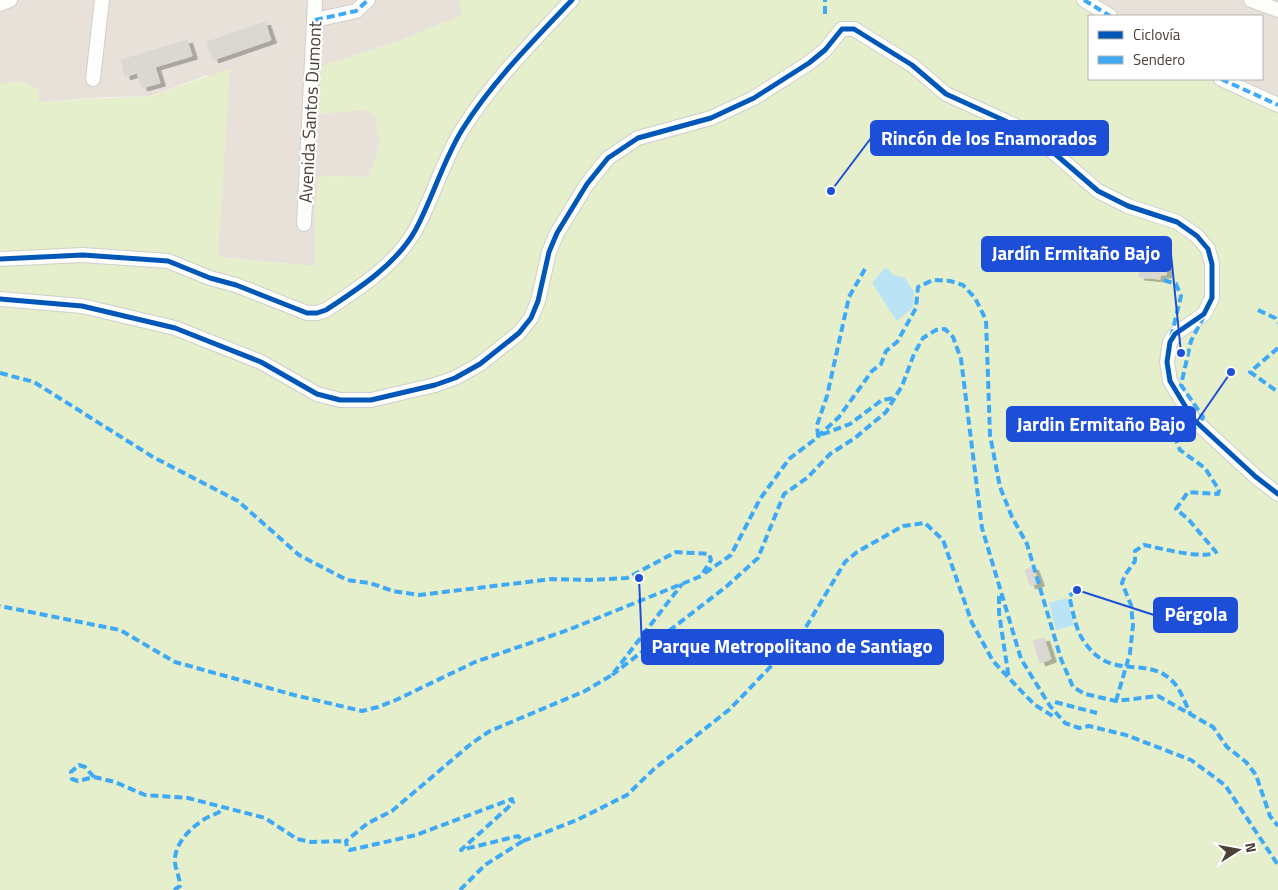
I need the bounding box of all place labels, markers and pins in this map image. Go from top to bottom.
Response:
callout: Rincón de los Enamorados [871,121,1108,155]
callout: Jardín Ermitaño Bajo [982,237,1171,271]
callout: Jardin Ermitaño Bajo [1007,407,1195,441]
callout: Pérgola [1154,598,1237,632]
callout: Parque Metropolitano de Santiago [642,630,943,664]

